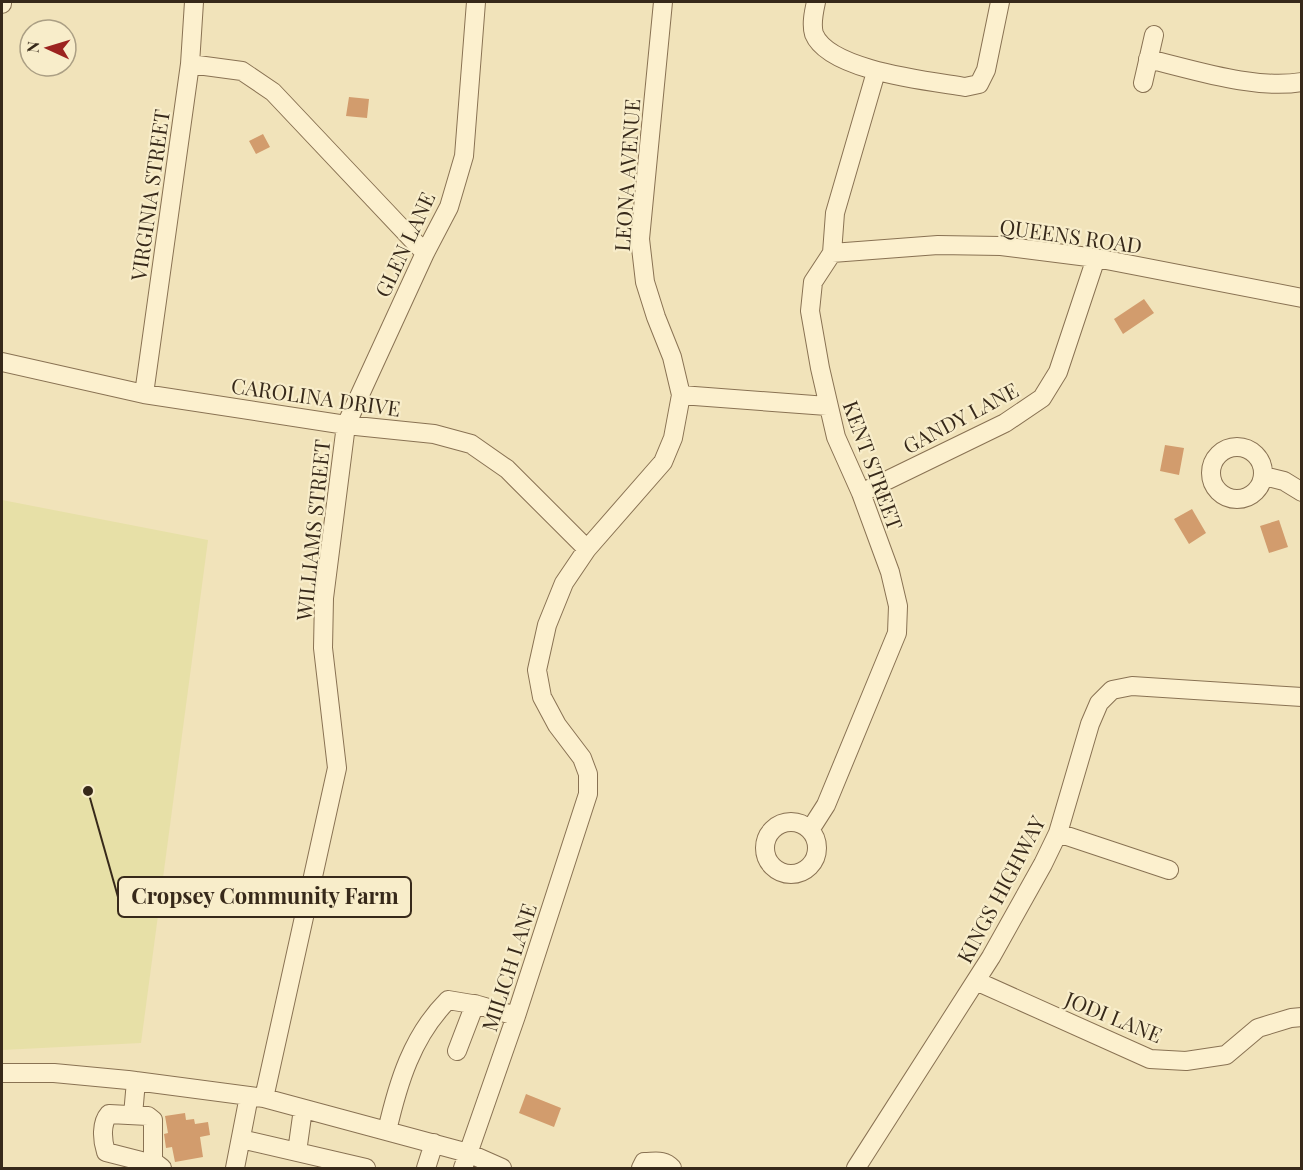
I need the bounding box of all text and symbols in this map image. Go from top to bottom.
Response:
north arrow [18,18,78,78]
text: N [22,40,43,53]
street label: LEONA AVENUE [607,98,645,252]
street label: VIRGINIA STREET [123,107,175,284]
street label: GLEN LANE [367,187,441,301]
street label: QUEENS ROAD [998,211,1144,259]
street label: CAROLINA DRIVE [230,370,402,422]
street label: GANDY LANE [897,375,1023,459]
street label: KENT STREET [838,396,910,534]
street label: WILLIAMS STREET [288,438,335,623]
street label: KINGS HIGHWAY [949,810,1051,967]
callout: Cropsey Community Farm [118,877,411,917]
text: Cropsey Community Farm [131,880,399,910]
street label: MILICH LANE [474,899,542,1035]
street label: JODI LANE [1060,984,1167,1048]

